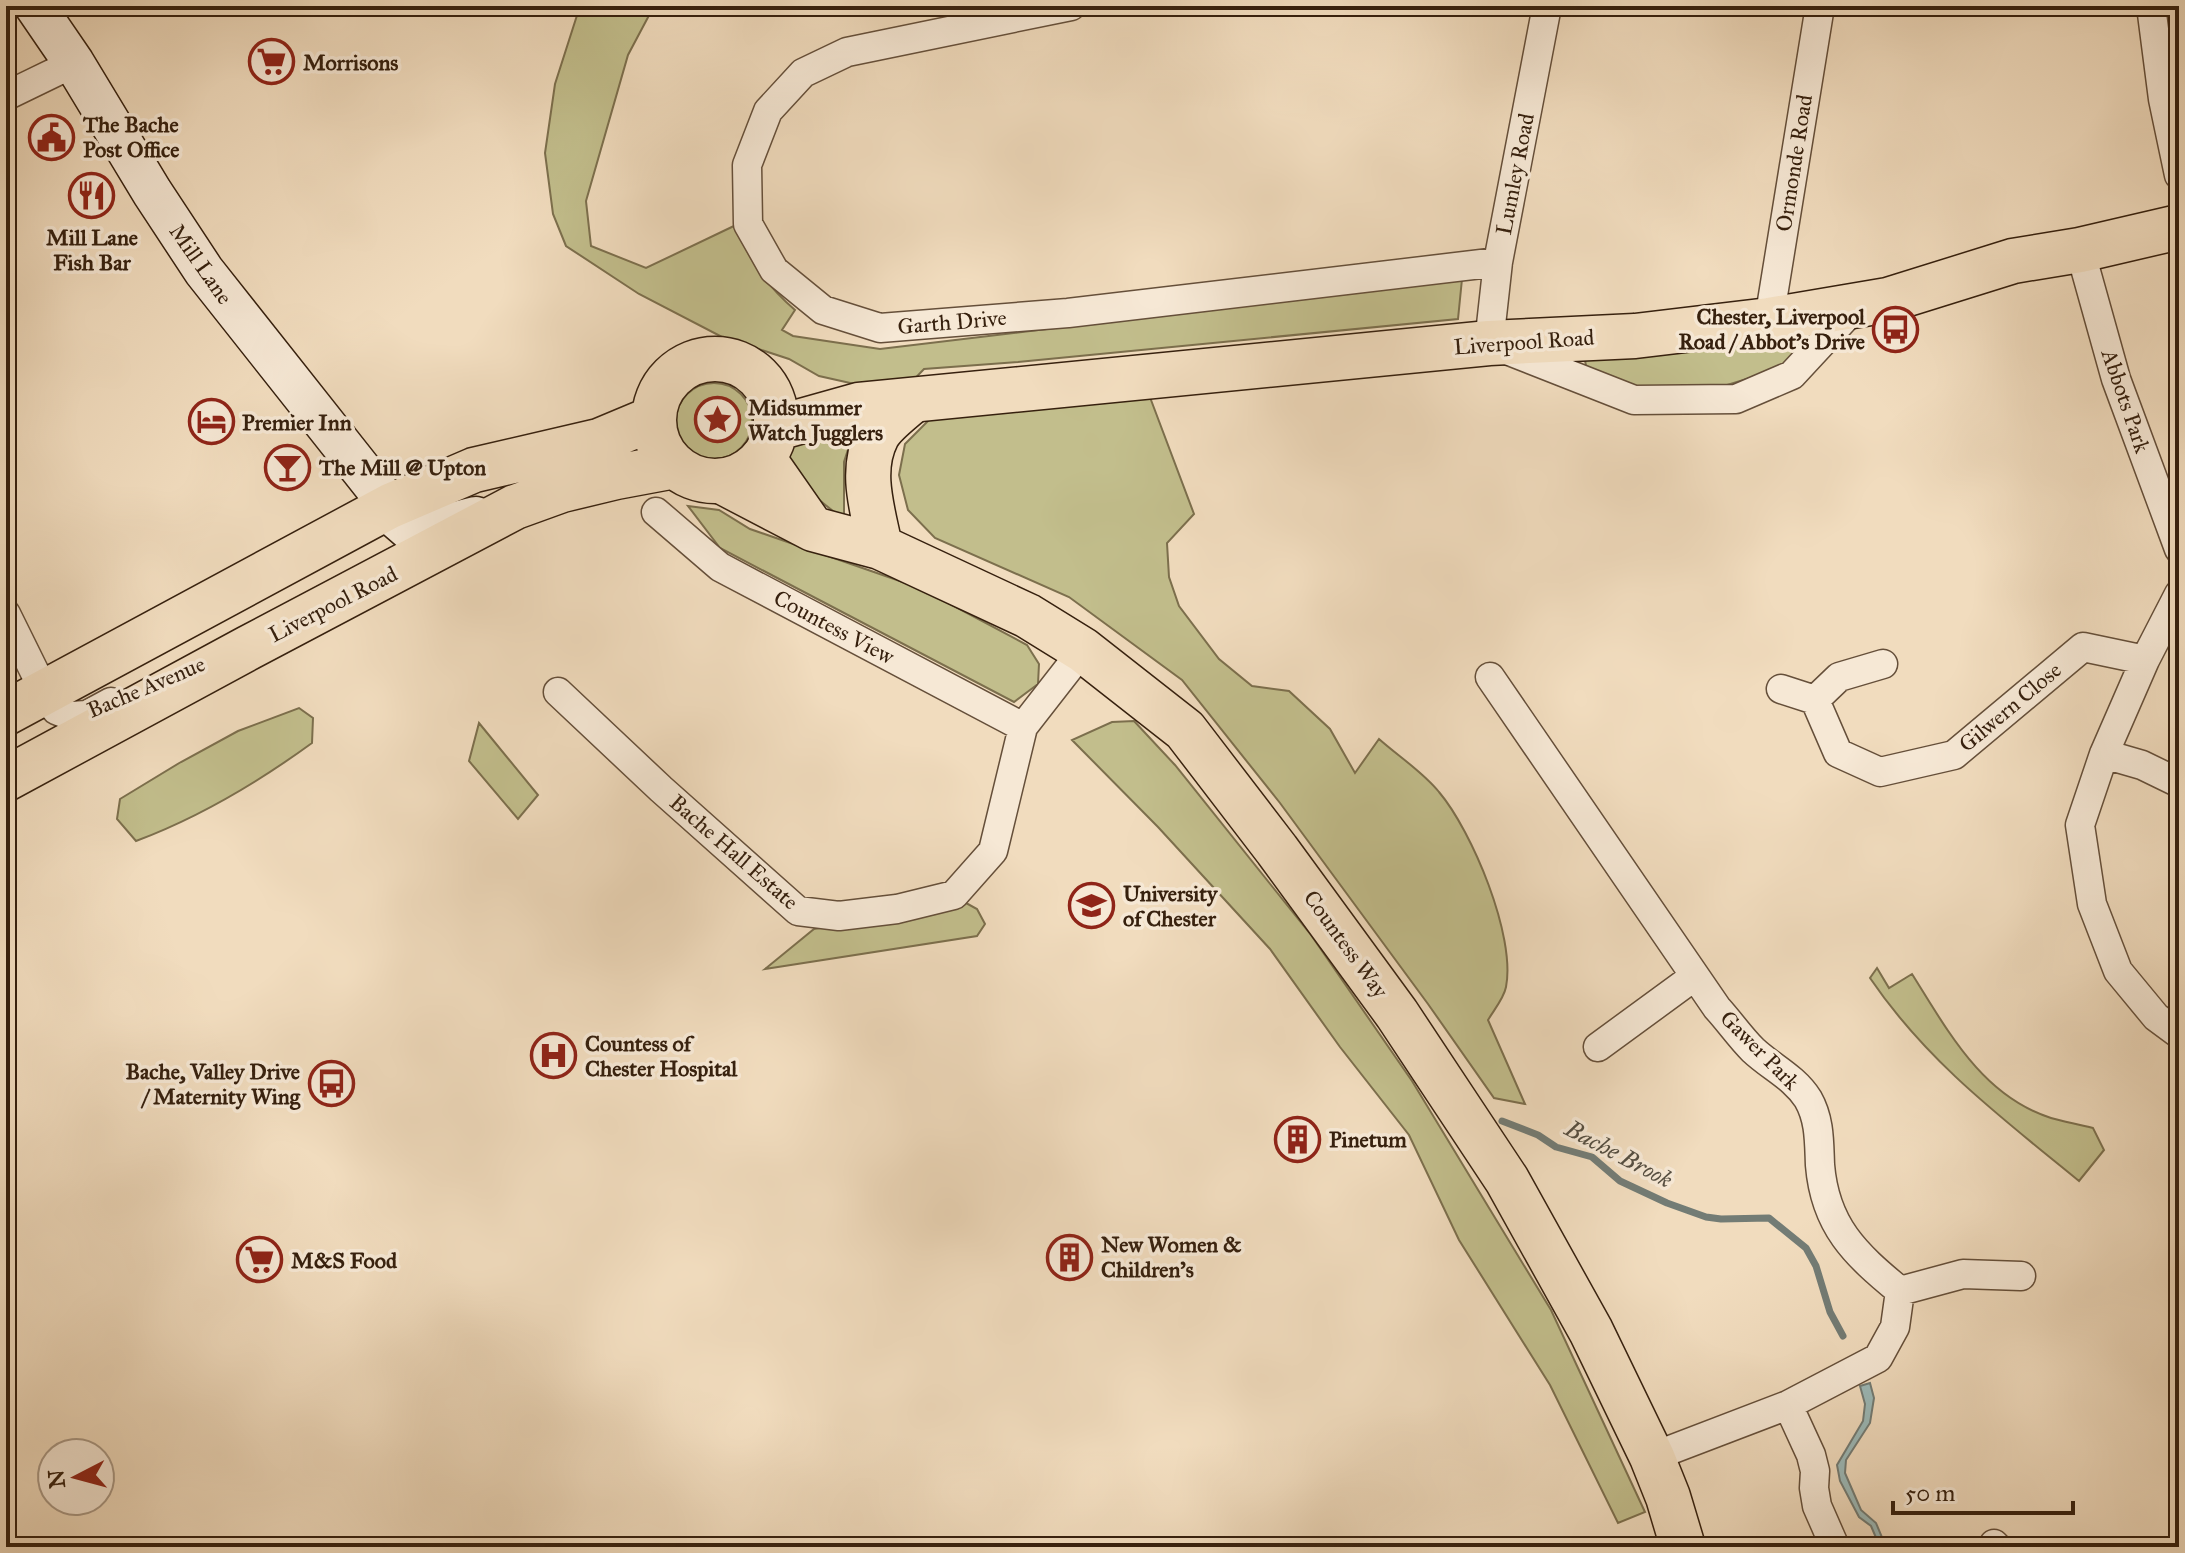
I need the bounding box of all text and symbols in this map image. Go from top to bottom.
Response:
supermarket icon: Morrisons [248,38,296,86]
place label: Morrisons [303,49,398,76]
street label: Ormonde Road [1770,93,1818,233]
place label: The Bache Post Office [82,111,180,163]
street label: Lumley Road [1490,111,1540,237]
public building icon: The Bache Post Office [28,113,76,161]
restaurant icon: Mill Lane Fish Bar [68,172,116,220]
street label: Mill Lane [164,219,238,309]
place label: Mill Lane Fish Bar [46,224,138,276]
place label: Chester, Liverpool Road / Abbot's Drive [1679,303,1866,355]
street label: Garth Drive [896,304,1008,340]
bus stop icon: Chester, Liverpool Road / Abbot's Drive [1872,305,1920,353]
street label: Liverpool Road [1453,324,1595,360]
street label: Abbots Park [2095,345,2157,457]
place label: Midsummer Watch Jugglers [748,394,883,447]
place icon: Midsummer Watch Jugglers [693,396,741,444]
hotel icon: Premier Inn [187,398,235,446]
place label: Premier Inn [242,409,352,436]
bar icon: The Mill @ Upton [264,443,312,491]
place label: The Mill @ Upton [318,454,486,481]
street label: Liverpool Road [264,560,402,648]
street label: Countess View [769,584,899,670]
street label: Bache Avenue [83,650,209,724]
street label: Gilwern Close [1953,656,2067,758]
street label: Bache Hall Estate [664,789,804,915]
place label: University of Chester [1123,880,1219,932]
school or university icon: University of Chester [1068,882,1116,930]
street label: Countess Way [1298,885,1395,1004]
street label: Gawer Park [1715,1005,1806,1096]
place label: Countess of Chester Hospital [585,1030,738,1082]
hospital icon: Countess of Chester Hospital [530,1032,578,1080]
place label: Bache, Valley Drive / Maternity Wing [125,1058,301,1110]
bus stop icon: Bache, Valley Drive / Maternity Wing [307,1060,355,1108]
water label: Bache Brook [1559,1113,1678,1195]
building icon: Pinetum [1274,1115,1322,1163]
place label: Pinetum [1329,1126,1407,1153]
place label: New Women & Children's [1101,1231,1242,1283]
building icon: New Women & Children's [1046,1233,1094,1281]
supermarket icon: M&S Food [236,1236,284,1284]
place label: M&S Food [291,1247,398,1274]
north arrow [36,1437,116,1517]
scale bar [1893,1465,2073,1515]
text: N [42,1468,71,1490]
text: 50 m [1905,1478,1955,1508]

